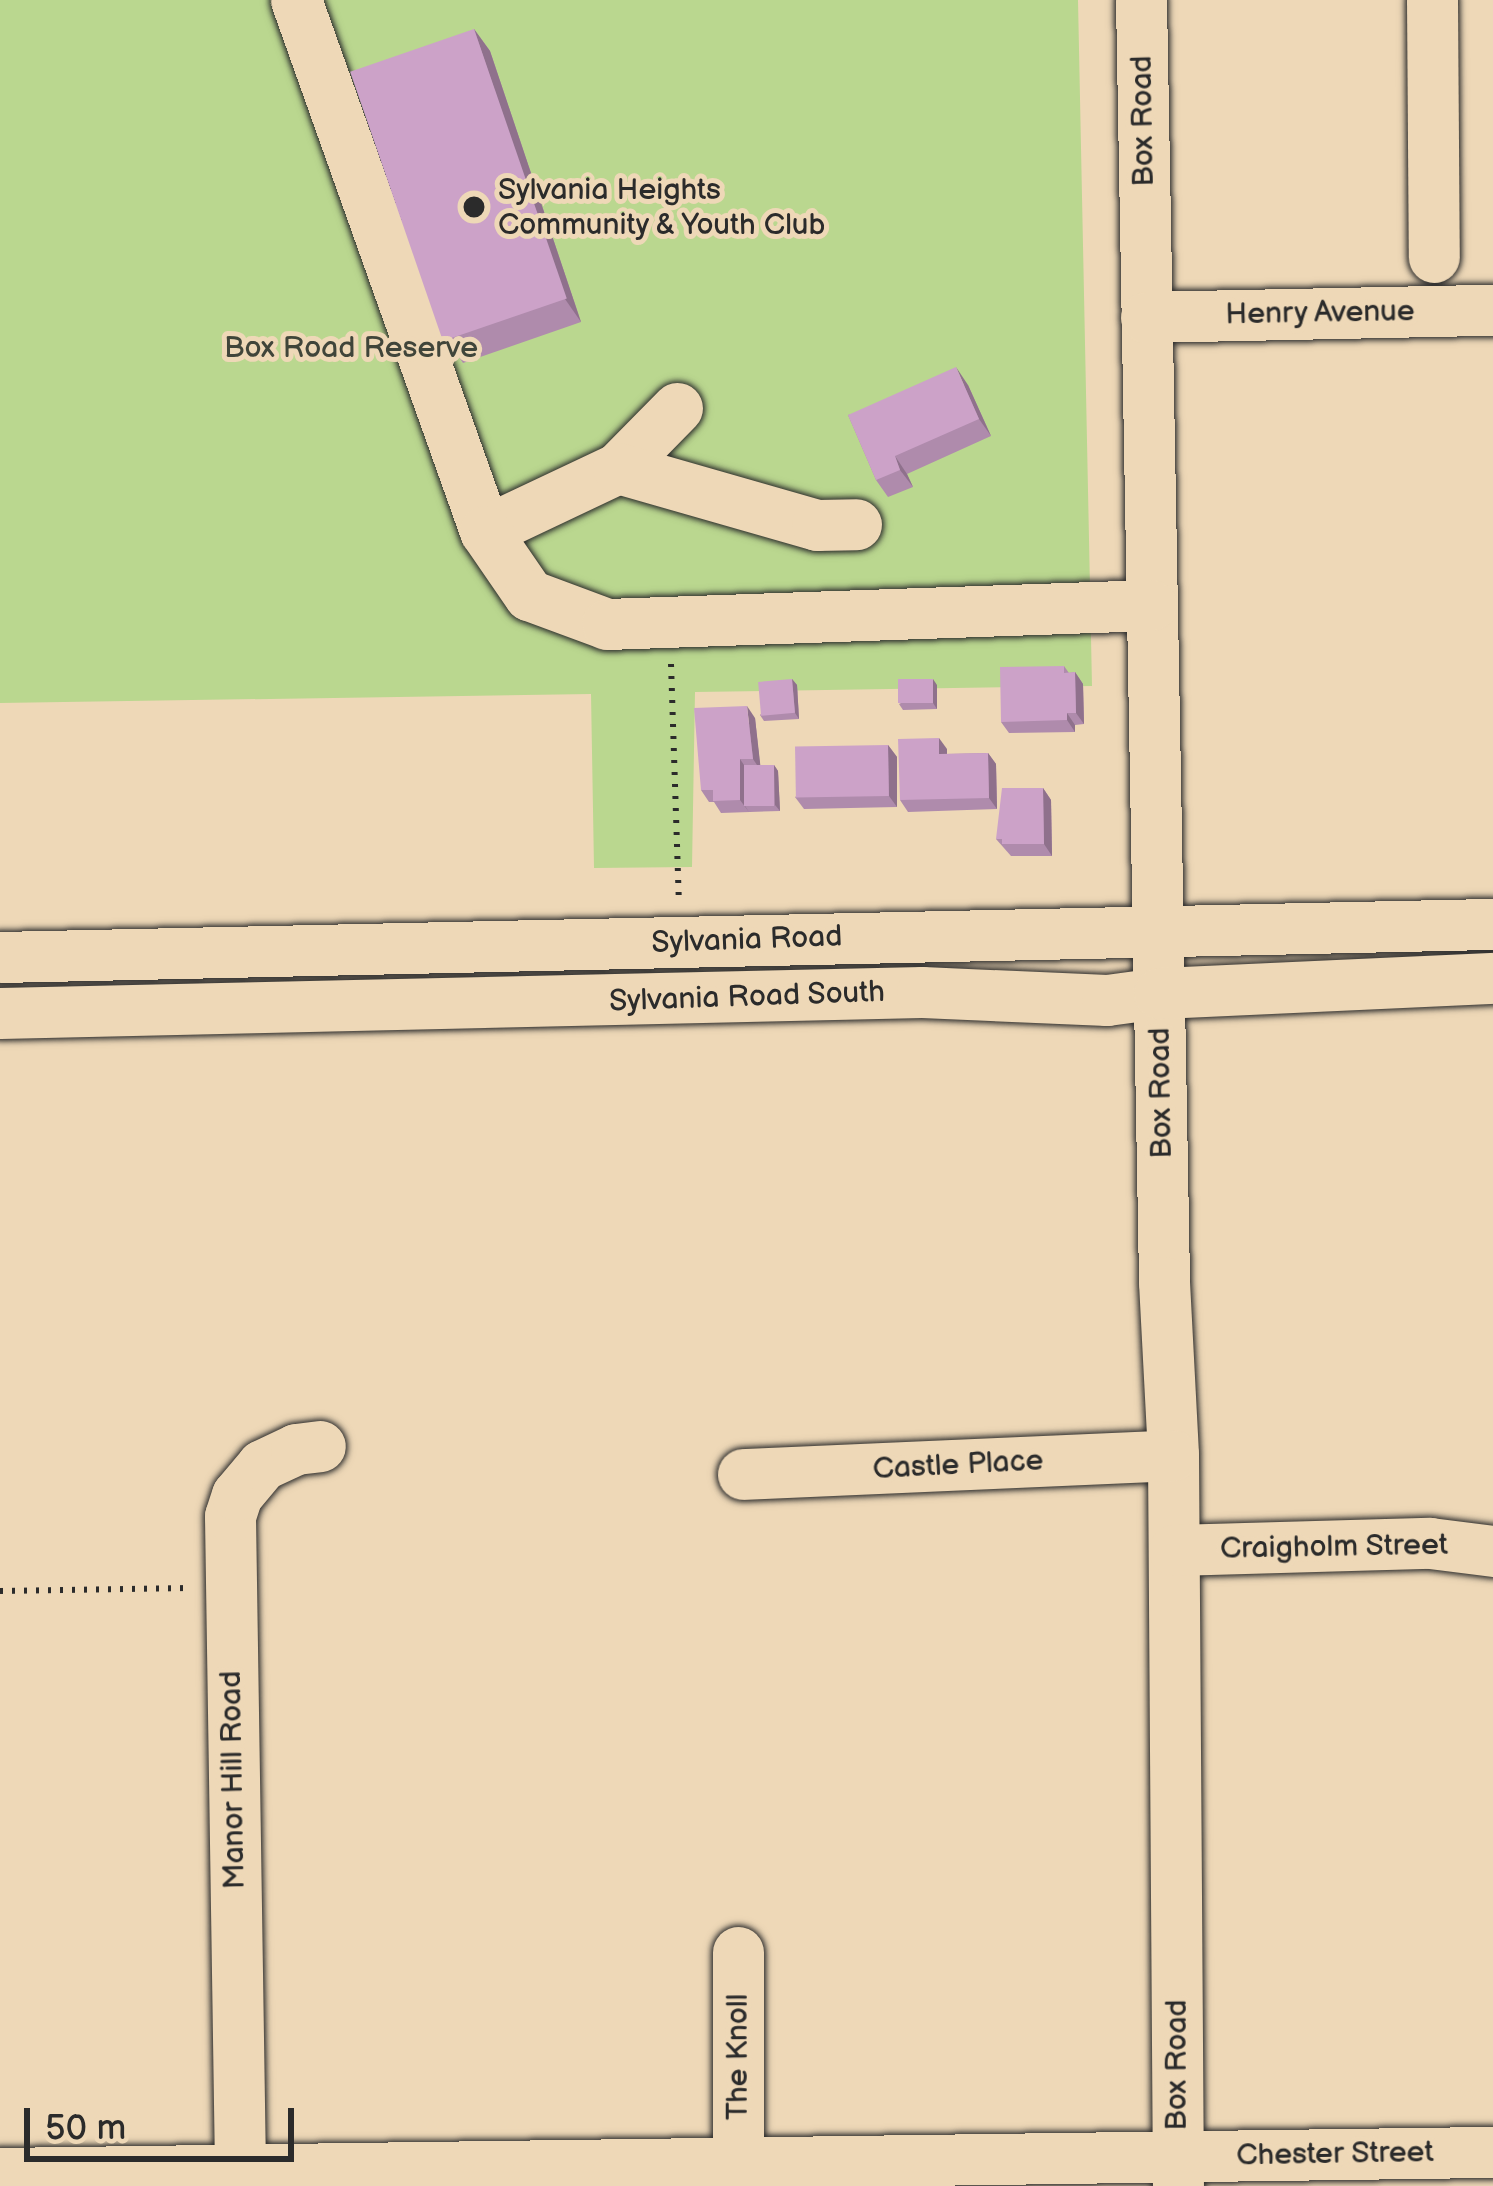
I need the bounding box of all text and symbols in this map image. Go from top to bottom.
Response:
street label: Box Road [1124,55,1162,187]
place label: Sylvania Heights Community & Youth Club [498,172,829,243]
marker: Sylvania Heights Community & Youth Club [461,194,487,220]
street label: Henry Avenue [1224,293,1416,333]
park label: Box Road Reserve [224,330,478,366]
street label: Sylvania Road [651,919,843,961]
street label: Sylvania Road South [608,974,886,1020]
street label: Box Road [1142,1027,1180,1159]
street label: Castle Place [872,1443,1044,1487]
street label: Craigholm Street [1219,1527,1449,1567]
street label: Manor Hill Road [213,1670,253,1890]
street label: The Knoll [720,1994,756,2120]
street label: Box Road [1159,1999,1195,2131]
scale bar [30,2084,300,2158]
text: 50 m [45,2107,126,2150]
street label: Chester Street [1236,2134,1434,2174]

